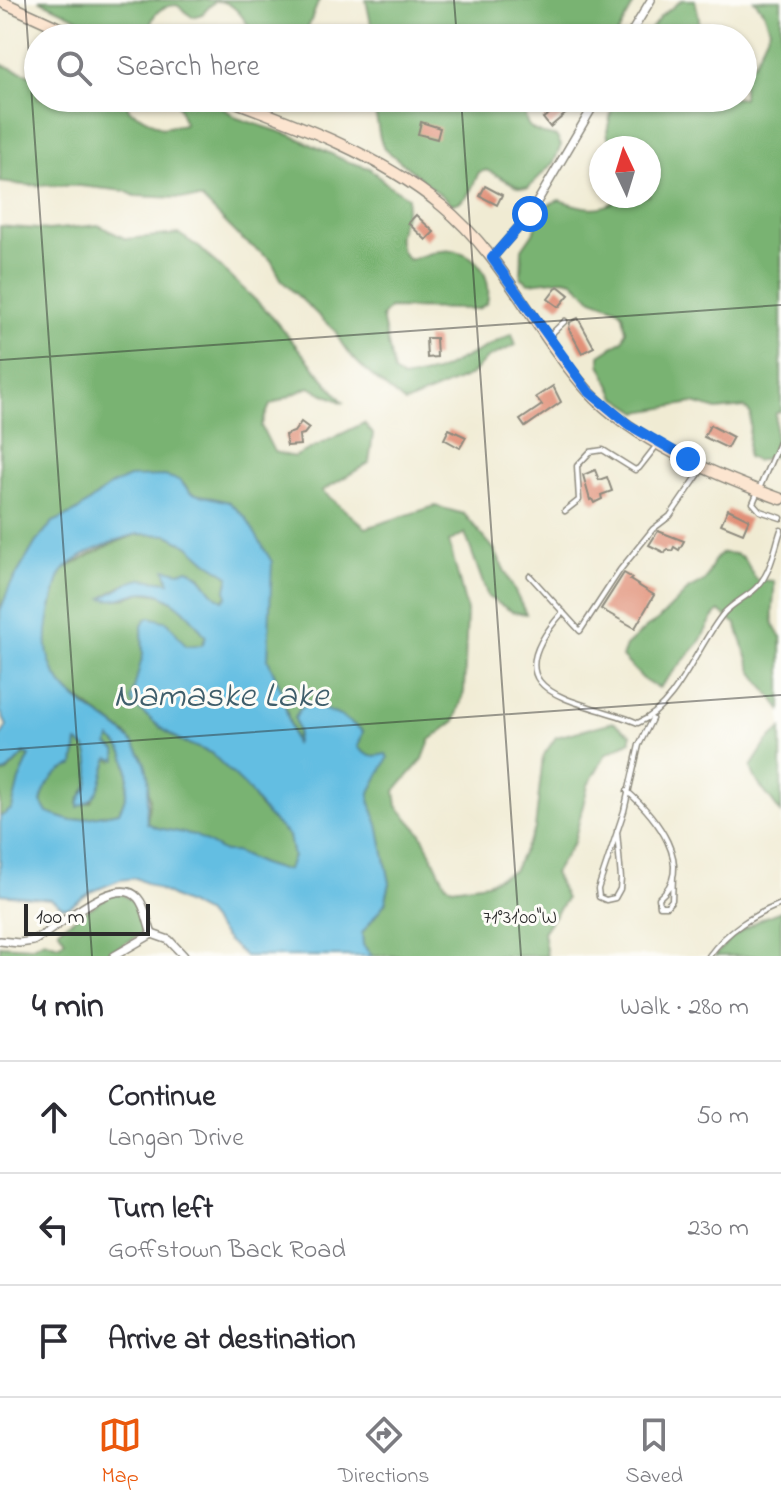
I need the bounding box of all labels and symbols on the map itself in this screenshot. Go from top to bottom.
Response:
north arrow [589,136,661,208]
route start [512,196,548,232]
route end [670,441,706,477]
water label: Namaske Lake [114,671,330,724]
scale bar [24,900,150,936]
text: 71°31'00"W [483,904,557,933]

